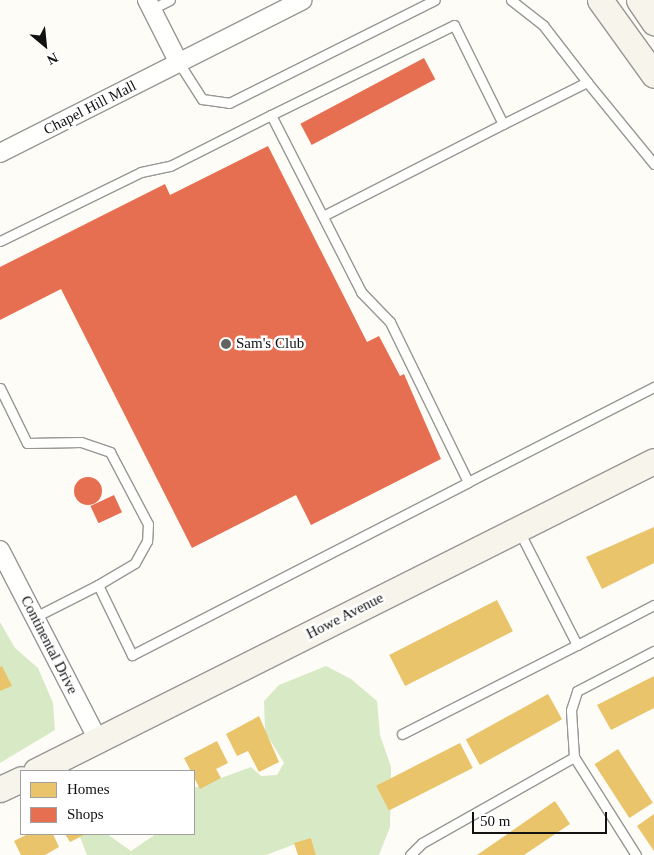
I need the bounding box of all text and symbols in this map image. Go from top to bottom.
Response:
north arrow [20,20,70,70]
text: N [44,50,60,68]
street label: Chapel Hill Mall [41,77,139,139]
place label: Sam's Club [236,335,304,353]
marker: Sam's Club [220,338,232,350]
street label: Howe Avenue [303,589,387,643]
street label: Continental Drive [16,593,82,697]
legend [20,770,195,835]
text: Homes [67,781,110,797]
scale bar [474,802,609,834]
text: Shops [67,806,104,822]
text: 50 m [480,813,510,829]

